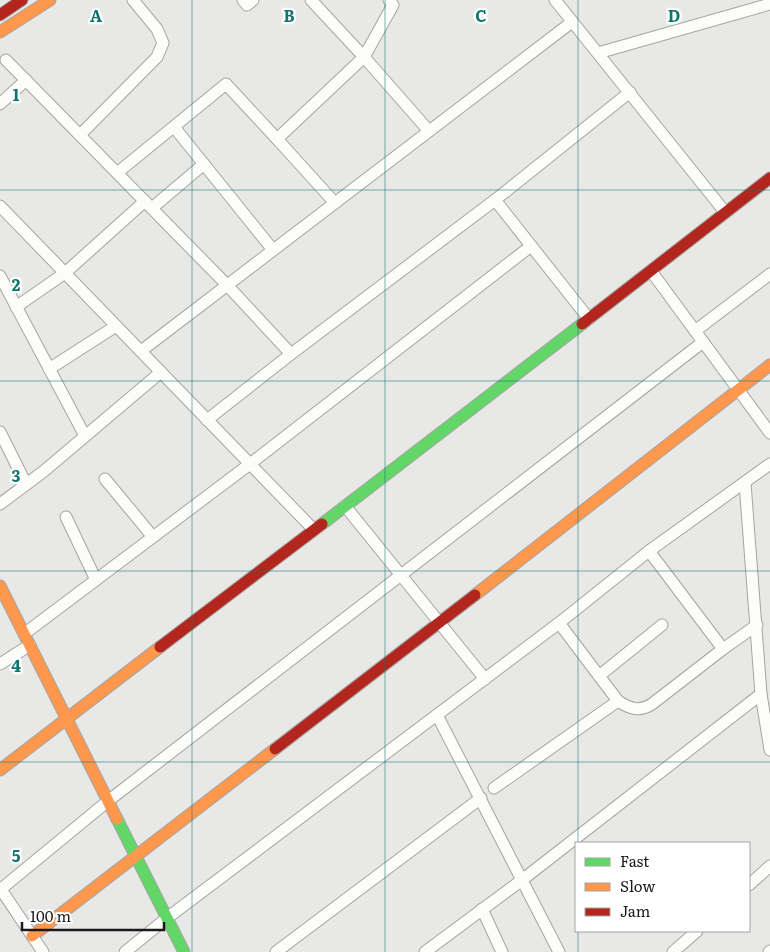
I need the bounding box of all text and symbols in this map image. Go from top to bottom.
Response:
text: A [90,3,102,27]
text: B [283,3,295,27]
text: C [475,3,487,27]
text: D [668,3,680,27]
text: 1 [13,82,20,106]
text: 2 [12,272,21,296]
text: 3 [12,463,21,487]
text: 4 [11,653,21,677]
legend [575,842,750,932]
text: 5 [12,843,21,867]
text: Fast [620,849,649,872]
text: Slow [620,874,655,897]
text: Jam [620,899,651,922]
scale bar [22,900,165,932]
text: 100 m [30,904,71,927]

